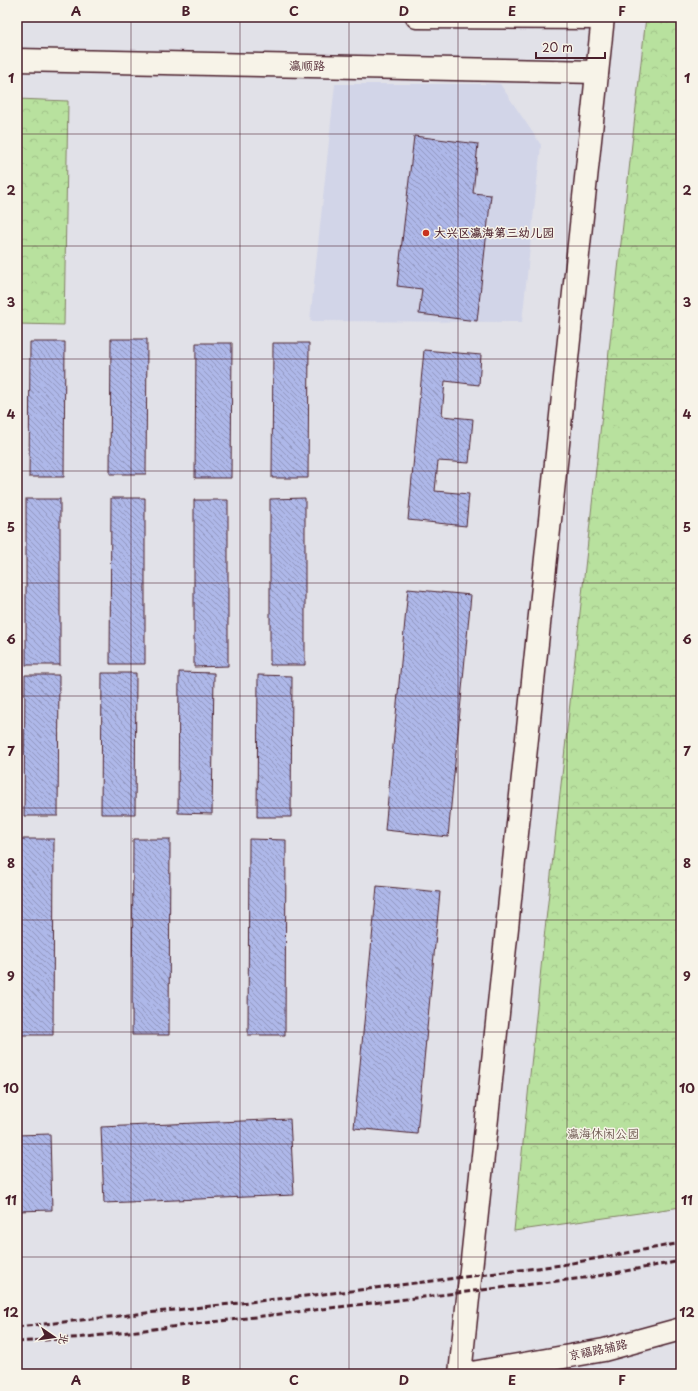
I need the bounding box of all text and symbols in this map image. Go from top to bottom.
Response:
text: A [71,1,81,20]
text: B [182,1,191,20]
text: C [289,1,299,20]
text: D [399,1,409,20]
text: E [508,1,516,20]
text: F [618,1,626,20]
scale bar [536,34,605,60]
text: 20 m [542,38,573,56]
street label: 瀛顺路 [289,56,325,74]
text: 1 [8,68,14,87]
text: 1 [684,68,690,87]
text: 2 [6,180,16,199]
text: 2 [682,180,692,199]
place label: 大兴区瀛海第三幼儿园 [434,223,554,241]
marker: 大兴区瀛海第三幼儿园 [421,228,431,238]
text: 3 [7,292,16,311]
text: 3 [683,292,692,311]
text: 4 [7,404,16,423]
text: 4 [683,404,692,423]
text: 5 [7,517,15,536]
text: 5 [683,517,691,536]
text: 6 [6,629,16,648]
text: 6 [682,629,692,648]
text: 7 [7,741,15,760]
text: 7 [683,741,691,760]
text: 8 [7,853,15,872]
text: 8 [683,853,691,872]
text: 9 [7,966,15,985]
text: 9 [683,966,691,985]
text: 10 [3,1078,19,1097]
text: 10 [679,1078,695,1097]
park label: 瀛海休闲公园 [567,1124,639,1142]
text: 11 [5,1190,17,1209]
text: 11 [681,1190,693,1209]
text: 12 [3,1302,19,1321]
text: 12 [679,1302,695,1321]
north arrow [34,1317,74,1357]
text: 北 [55,1332,74,1347]
street label: 京福路辅路 [567,1334,629,1364]
text: A [71,1370,81,1389]
text: B [182,1370,191,1389]
text: C [289,1370,299,1389]
text: D [399,1370,409,1389]
text: E [508,1370,516,1389]
text: F [618,1370,626,1389]

